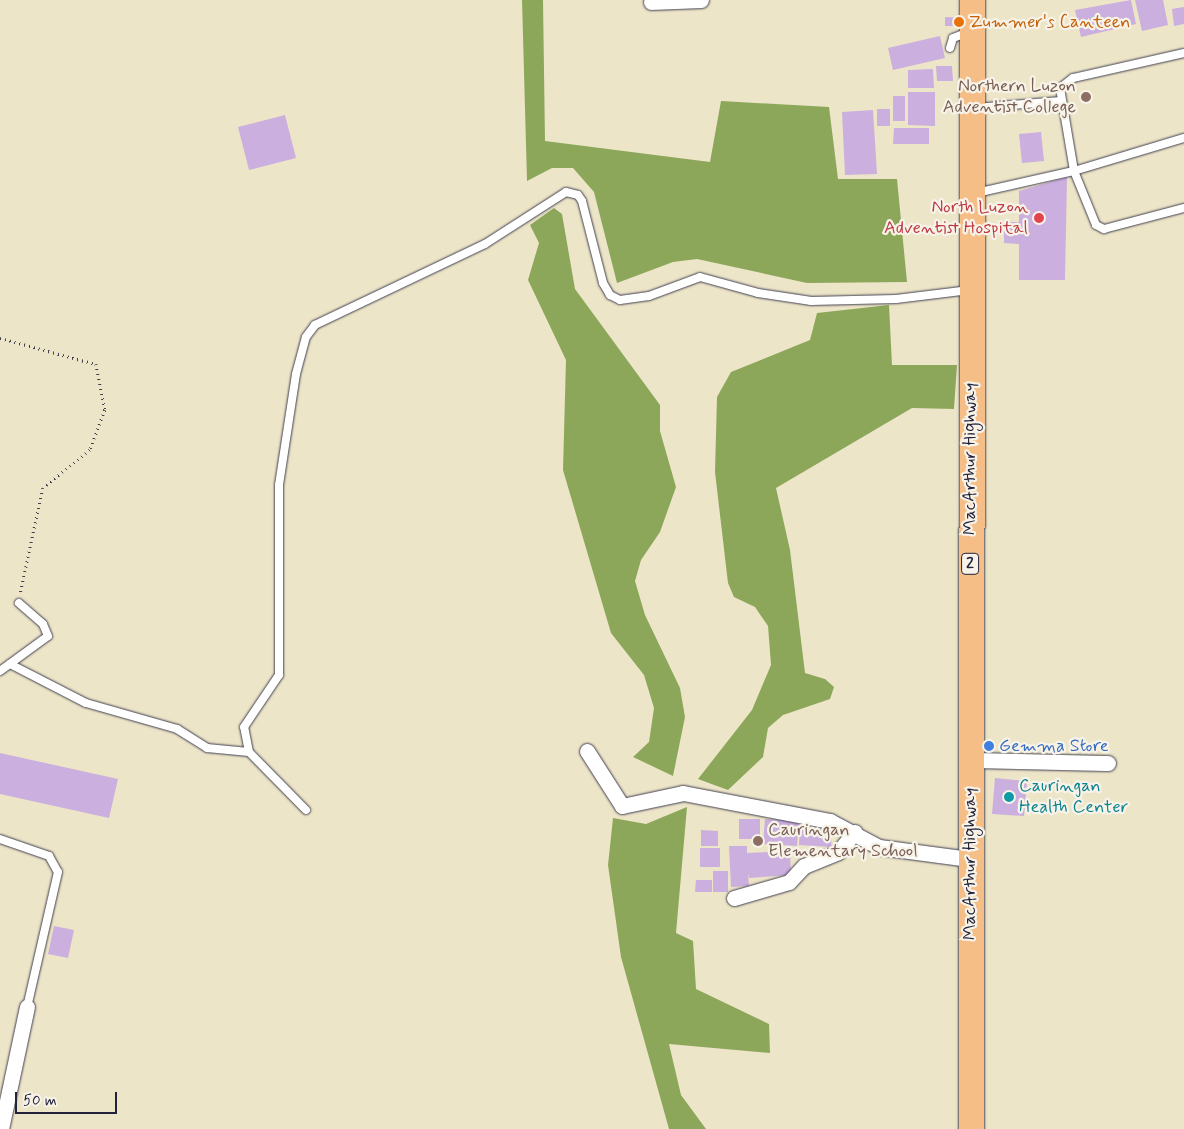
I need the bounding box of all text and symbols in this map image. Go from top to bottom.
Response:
place label: Zummer's Canteen [969,11,1126,33]
marker: Zummer's Canteen [953,16,965,28]
place label: Northern Luzon Adventist College [943,76,1076,118]
marker: Northern Luzon Adventist College [1080,91,1092,103]
place label: North Luzon Adventist Hospital [884,197,1028,240]
marker: North Luzon Adventist Hospital [1032,211,1046,225]
street label: MacArthur Highway [959,383,981,535]
road number: 2 [960,550,980,578]
place label: Gemma Store [999,735,1110,757]
marker: Gemma Store [983,740,995,752]
place label: Cauringan Health Center [1019,776,1128,819]
street label: MacArthur Highway [959,788,981,940]
marker: Cauringan Health Center [1003,791,1015,803]
place label: Cauringan Elementary School [768,820,918,862]
marker: Cauringan Elementary School [752,835,764,847]
scale bar [18,1082,120,1114]
text: 50 m [23,1091,57,1111]

